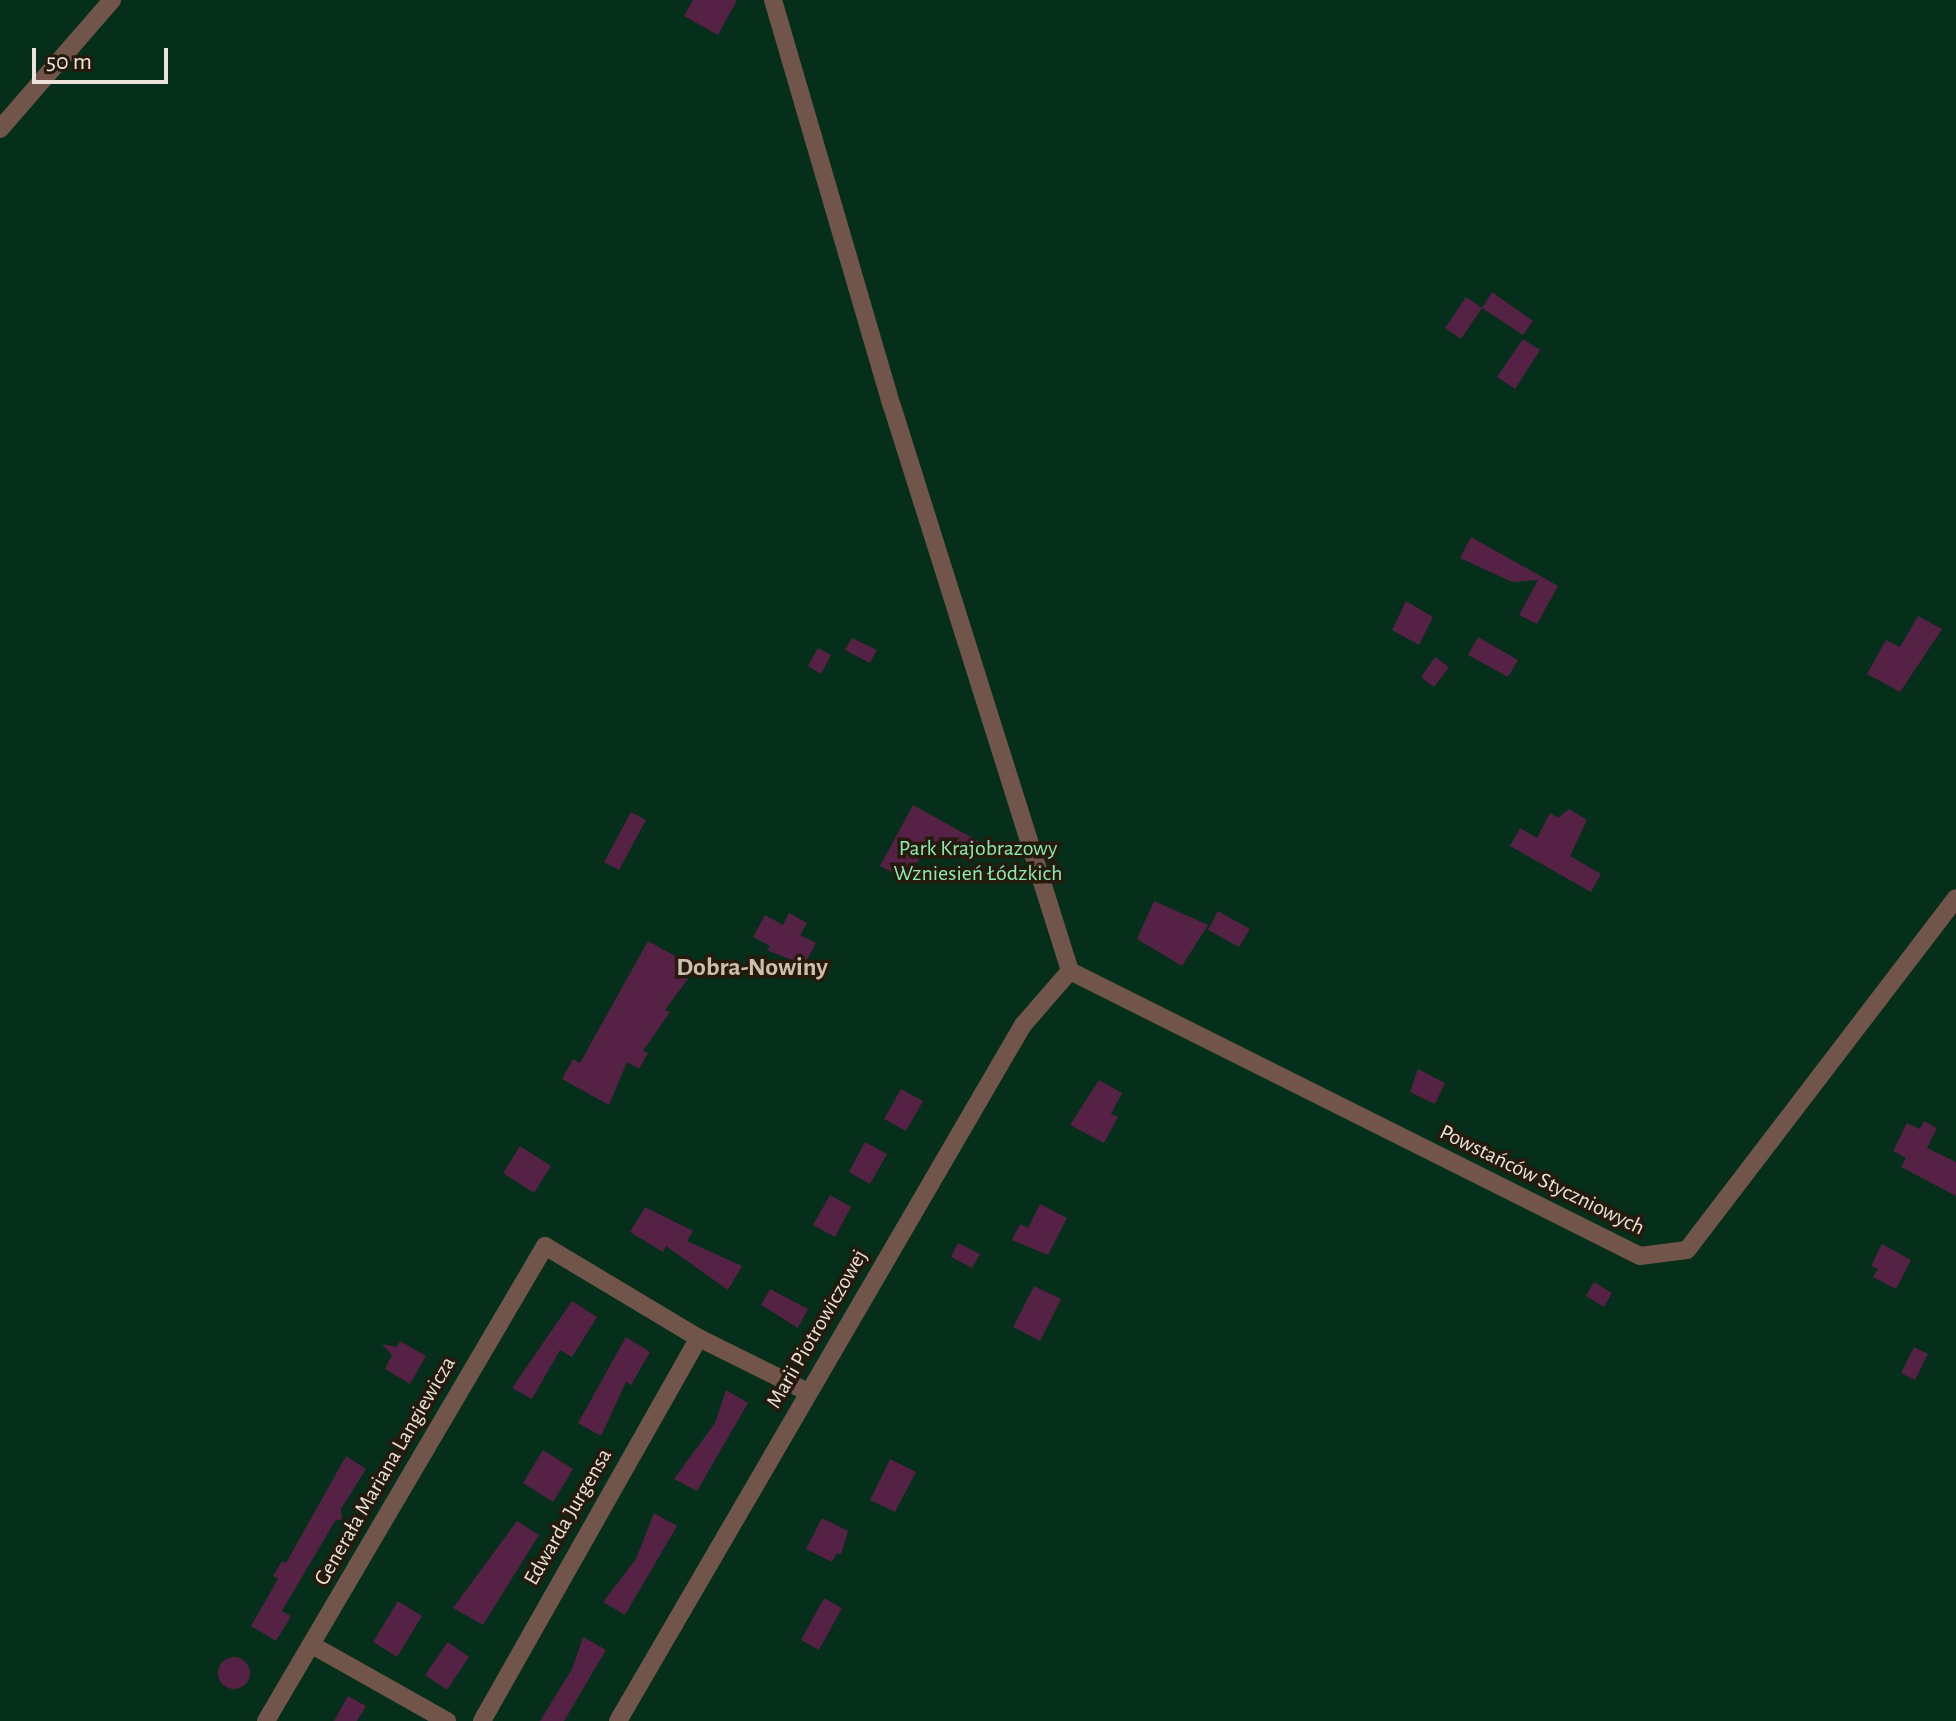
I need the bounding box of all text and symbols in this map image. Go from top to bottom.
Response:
scale bar [36,32,172,82]
text: 50 m [46,50,92,74]
park label: Park Krajobrazowy Wzniesień Łódzkich [894,835,1062,886]
district label: Dobra-Nowiny [676,952,828,984]
street label: Powstańców Styczniowych [1435,1119,1649,1241]
street label: Marii Piotrowiczowej [761,1245,873,1413]
street label: Generała Mariana Langiewicza [309,1352,461,1590]
street label: Edwarda Jurgensa [518,1444,618,1590]

